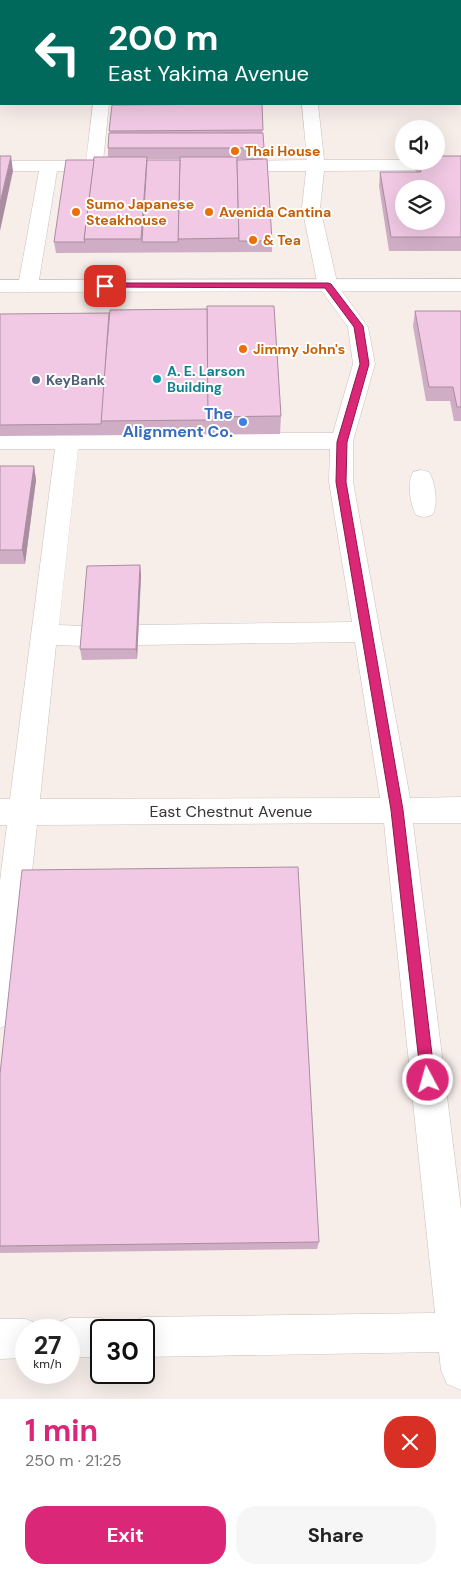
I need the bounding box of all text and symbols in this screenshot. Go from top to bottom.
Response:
text: 200 m [108,15,219,61]
icon: left [25,20,90,85]
text: East Yakima Avenue [108,59,309,88]
map controls [395,120,445,230]
button: sound [395,120,445,170]
place label: Thai House [245,142,320,160]
marker: Thai House [229,145,241,157]
button: layers [395,180,445,230]
place label: Sumo Japanese Steakhouse [86,195,194,229]
place label: Avenida Cantina [219,203,331,221]
marker: Sumo Japanese Steakhouse [70,206,82,218]
marker: Avenida Cantina [203,206,215,218]
place label: & Tea [263,231,301,249]
marker: & Tea [247,234,259,246]
pin [84,265,126,307]
icon: arrive [91,272,119,300]
place label: Jimmy John's [253,340,345,358]
marker: Jimmy John's [237,343,249,355]
place label: A. E. Larson Building [167,362,245,396]
place label: KeyBank [46,371,105,389]
marker: A. E. Larson Building [151,373,163,385]
marker: KeyBank [30,374,42,386]
place label: The Alignment Co. [123,403,233,442]
marker: The Alignment Co. [237,416,249,428]
street label: East Chestnut Avenue [150,801,312,822]
position arrow [401,1053,453,1105]
speed limit sign: 30 [90,1319,155,1384]
text: 27 [34,1329,61,1362]
text: km/h [33,1356,62,1372]
text: 1 min [25,1411,98,1450]
button: close [384,1416,436,1468]
text: 250 m · 21:25 [25,1450,122,1471]
button: Exit [25,1506,226,1564]
button: Share [236,1506,436,1564]

